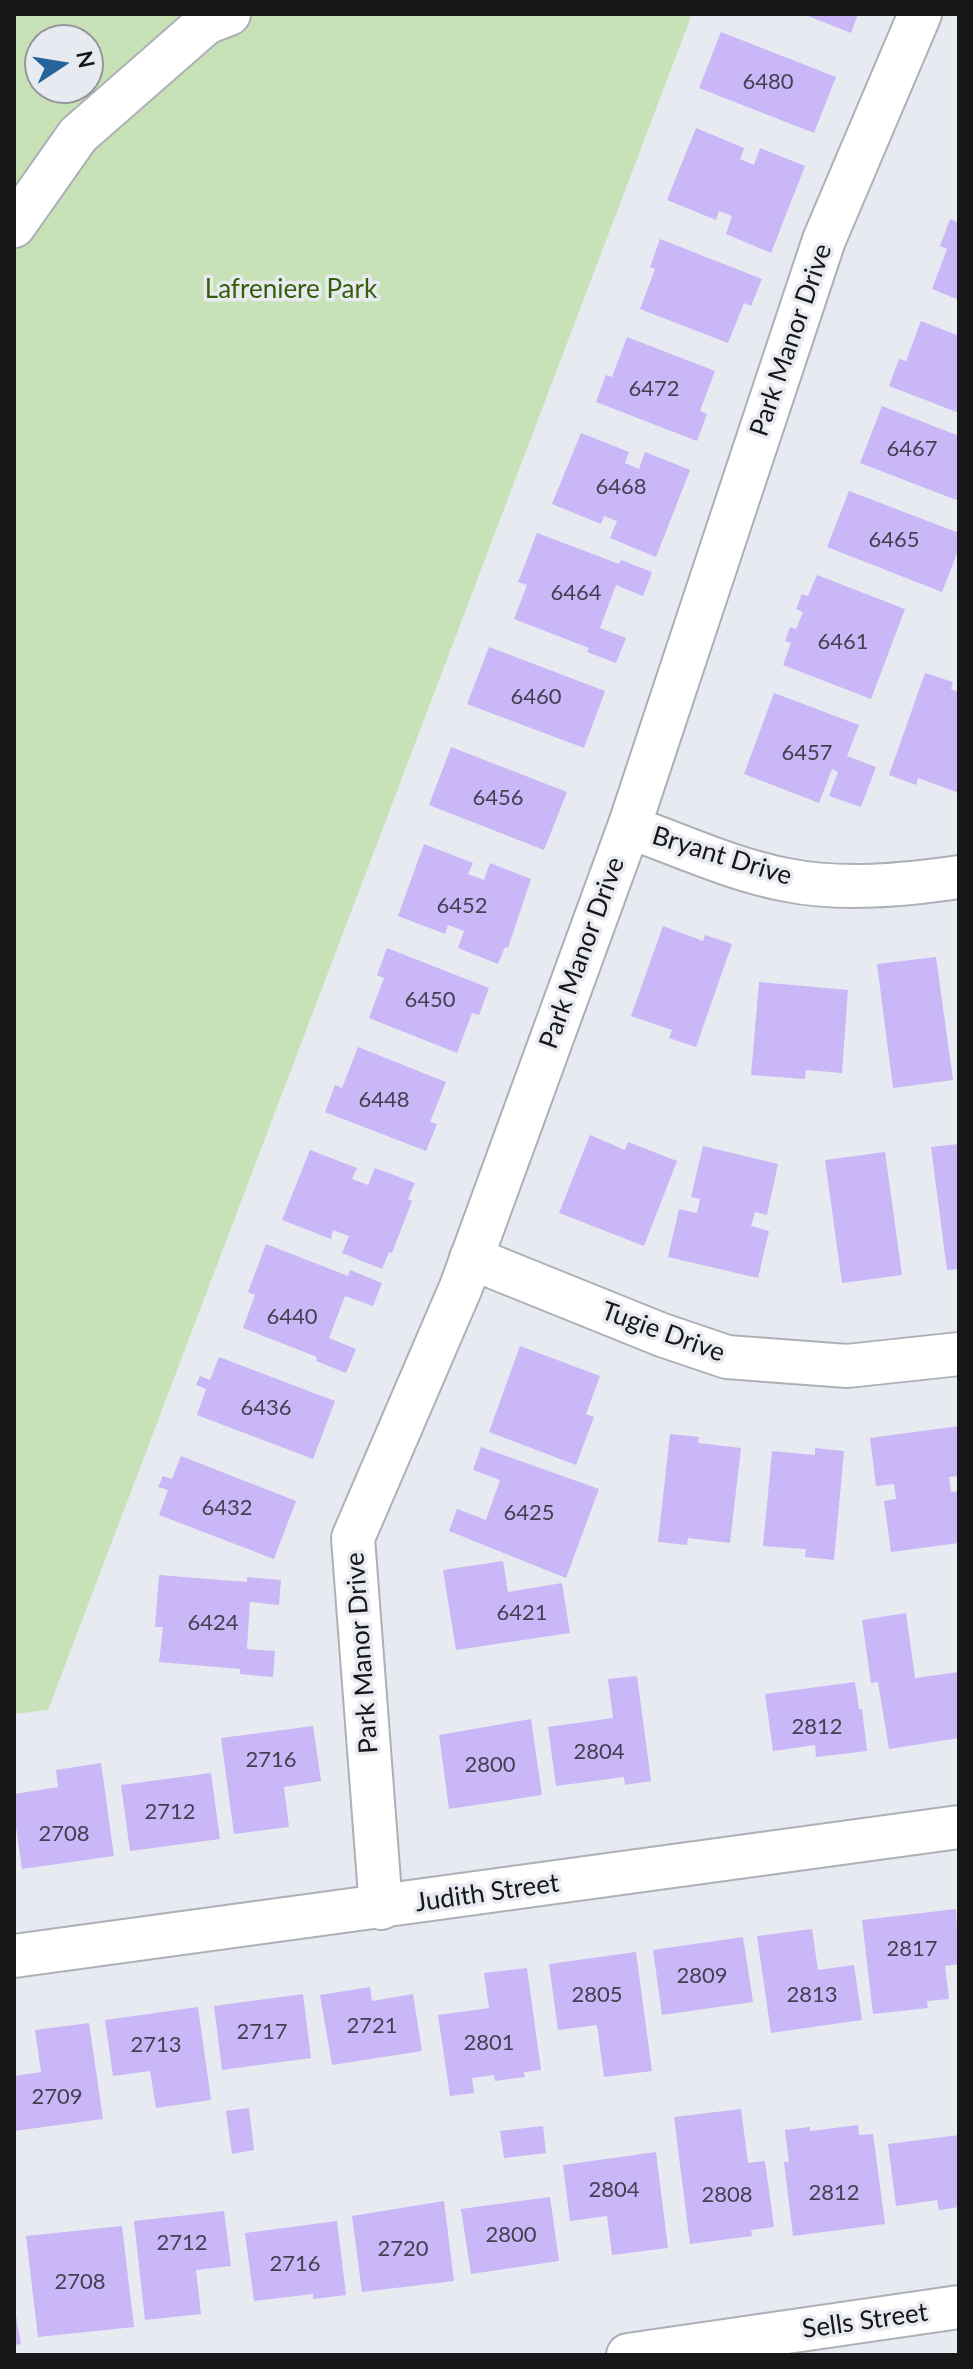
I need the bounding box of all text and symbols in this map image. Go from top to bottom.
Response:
north arrow [24,24,104,104]
text: N [71,48,101,70]
house number: 6480 [742,69,794,95]
street label: Park Manor Drive [743,240,839,440]
park label: Lafreniere Park [205,274,377,306]
house number: 6472 [628,376,680,402]
house number: 6467 [886,436,938,462]
house number: 6468 [595,474,647,500]
house number: 6465 [868,527,920,553]
house number: 6464 [550,580,602,606]
house number: 6461 [817,629,869,655]
house number: 6460 [510,684,562,710]
house number: 6457 [781,740,833,766]
house number: 6456 [472,785,524,811]
street label: Bryant Drive [648,820,796,892]
street label: Park Manor Drive [533,853,631,1053]
house number: 6452 [436,893,488,919]
house number: 6450 [404,987,456,1013]
house number: 6448 [358,1087,410,1113]
street label: Tugie Drive [597,1295,729,1369]
house number: 6440 [266,1304,318,1330]
house number: 6436 [240,1395,292,1421]
house number: 6432 [201,1495,253,1521]
house number: 6425 [503,1500,555,1526]
street label: Park Manor Drive [339,1551,385,1755]
house number: 6421 [496,1600,548,1626]
house number: 6424 [187,1610,239,1636]
house number: 2812 [791,1714,843,1740]
house number: 2804 [573,1739,625,1765]
house number: 2716 [245,1747,297,1773]
house number: 2800 [464,1752,516,1778]
house number: 2712 [144,1799,196,1825]
house number: 2708 [38,1821,90,1847]
street label: Judith Street [413,1867,561,1919]
house number: 2817 [886,1936,938,1962]
house number: 2809 [676,1963,728,1989]
house number: 2805 [571,1982,623,2008]
house number: 2813 [786,1982,838,2008]
house number: 2721 [346,2013,398,2039]
house number: 2717 [236,2019,288,2045]
house number: 2801 [463,2030,515,2056]
house number: 2713 [130,2032,182,2058]
house number: 2709 [31,2084,83,2110]
house number: 2804 [588,2177,640,2203]
house number: 2812 [808,2180,860,2206]
house number: 2808 [701,2182,753,2208]
house number: 2800 [485,2222,537,2248]
house number: 2712 [156,2230,208,2256]
house number: 2720 [377,2236,429,2262]
house number: 2716 [269,2251,321,2277]
house number: 2708 [54,2269,106,2295]
street label: Sells Street [800,2297,930,2345]

